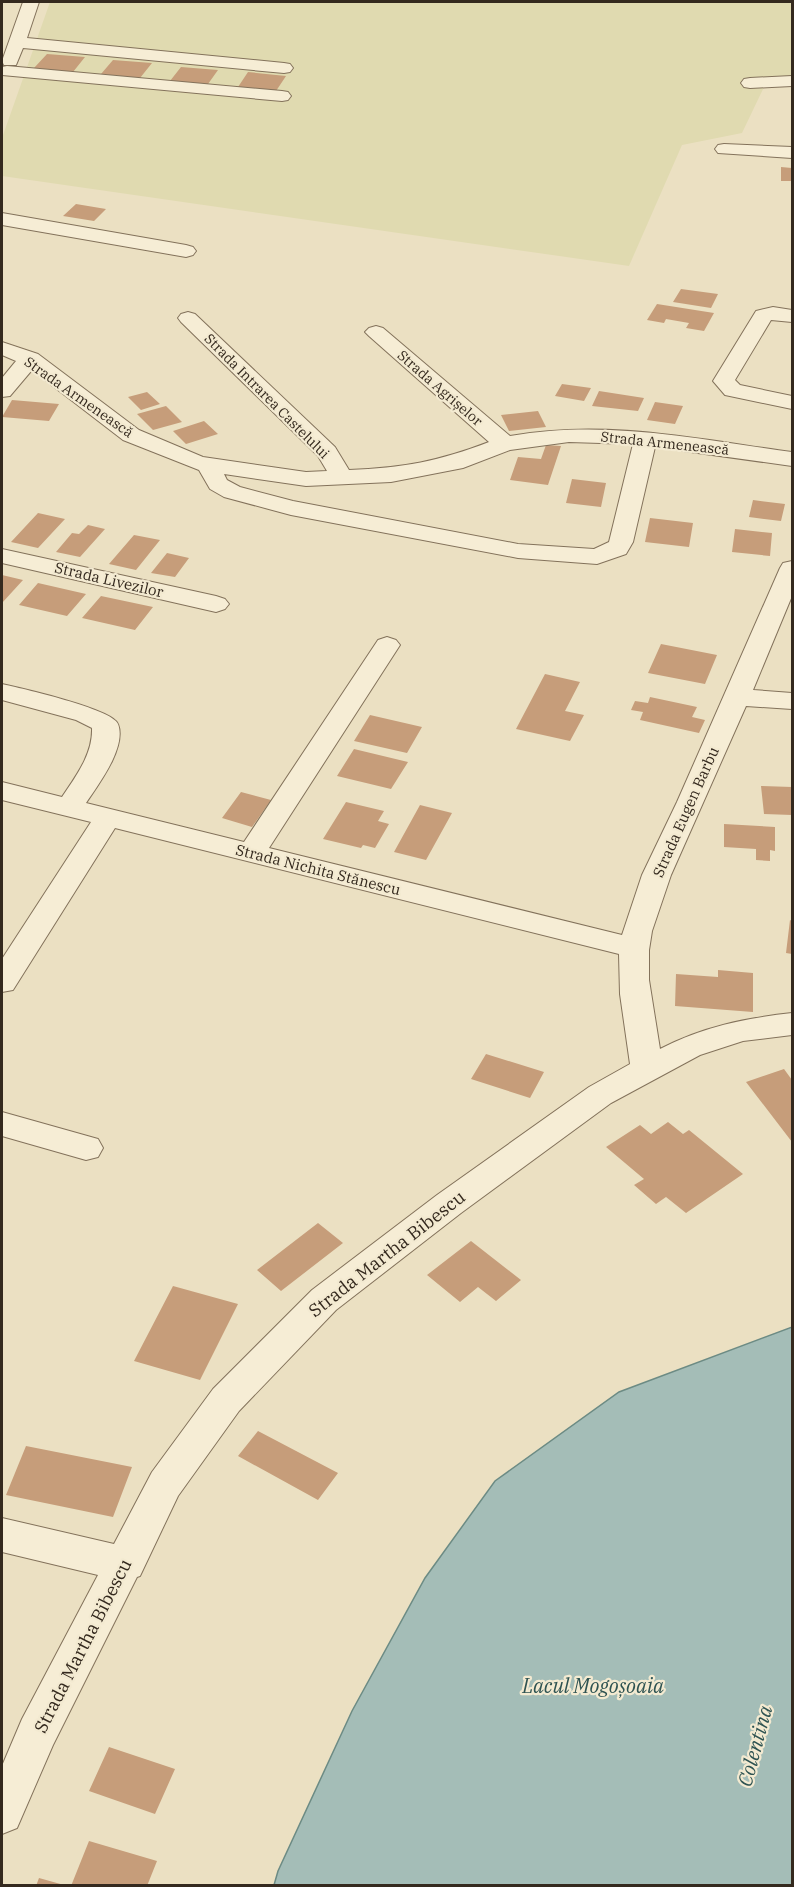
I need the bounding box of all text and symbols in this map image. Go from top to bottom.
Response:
street label: Strada Intrarea Castelului [201,330,333,462]
street label: Strada Agrișelor [394,346,487,430]
street label: Strada Armenească [21,353,137,442]
street label: Strada Armenească [600,427,730,459]
street label: Strada Livezilor [53,558,166,601]
street label: Strada Eugen Barbu [648,744,723,880]
street label: Strada Nichita Stănescu [234,840,403,899]
street label: Strada Martha Bibescu [304,1185,470,1322]
street label: Strada Martha Bibescu [29,1555,136,1737]
water label: Lacul Mogoșoaia [521,1672,664,1699]
water label: Colentina [731,1702,778,1789]

